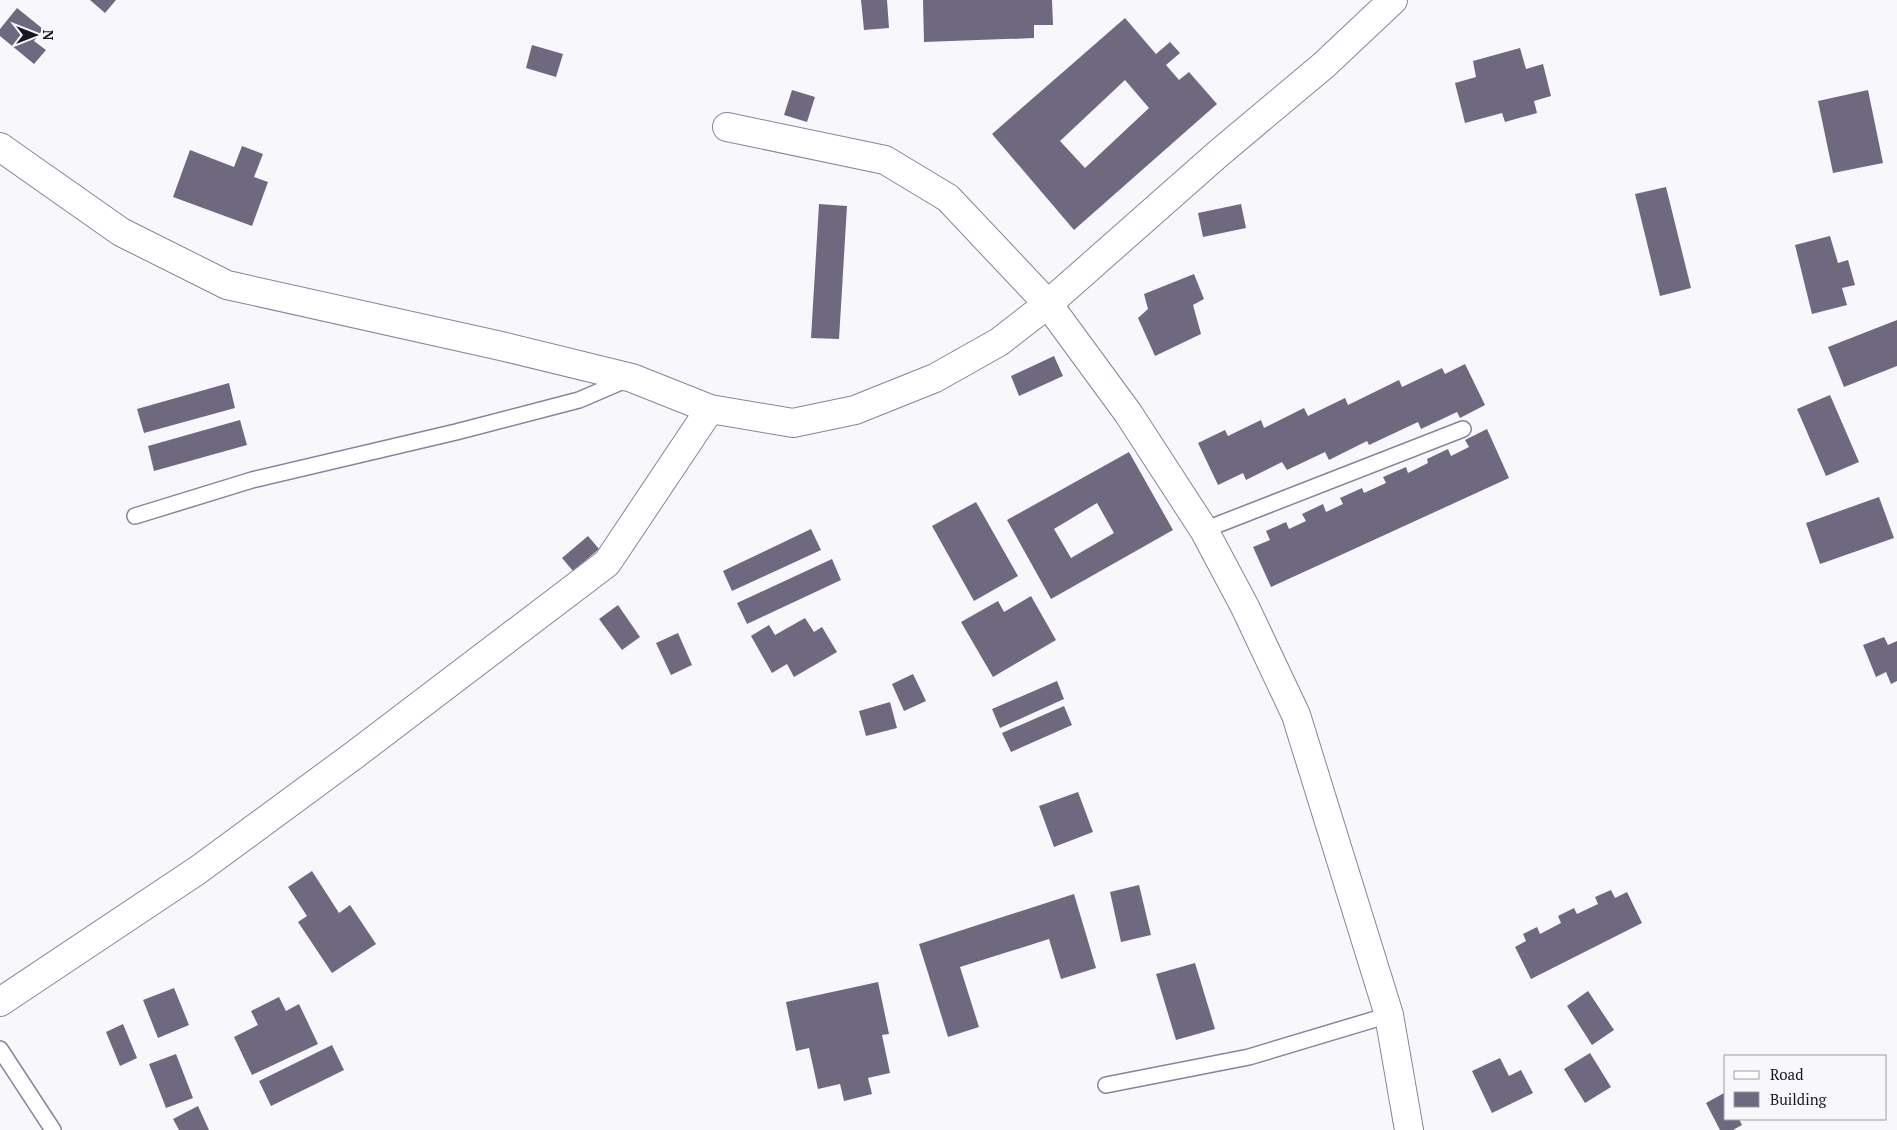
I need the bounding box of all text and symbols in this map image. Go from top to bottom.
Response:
north arrow [10,10,60,60]
text: N [39,30,58,41]
legend [1724,1055,1887,1120]
text: Road [1770,1064,1803,1084]
text: Building [1770,1089,1828,1109]

